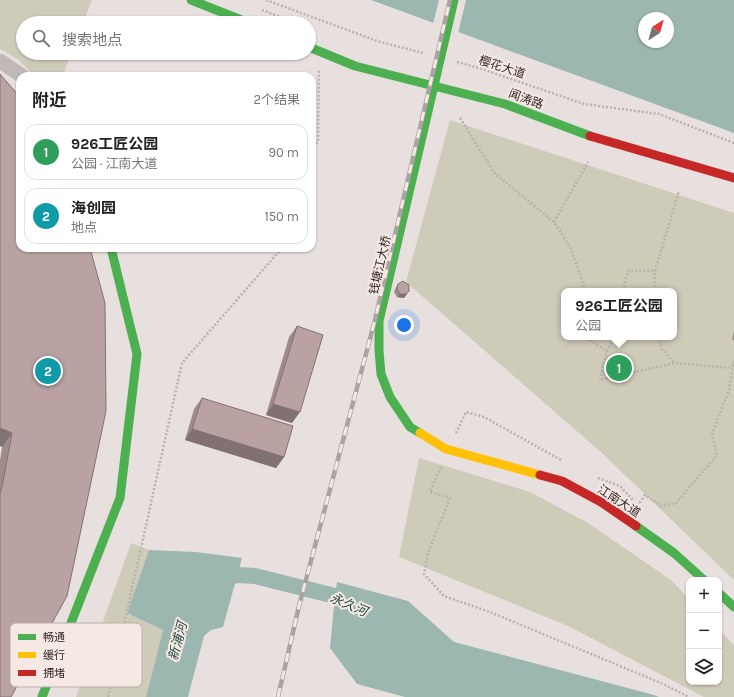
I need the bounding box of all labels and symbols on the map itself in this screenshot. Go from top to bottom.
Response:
north arrow [638,12,674,48]
street label: 樱花大道 [477,53,527,81]
street label: 闻涛路 [507,86,545,112]
street label: 钱塘江大桥 [366,234,394,296]
your location [394,315,414,335]
pin: 1 [606,353,632,383]
pin: 2 [35,356,61,386]
street label: 江南大道 [595,482,643,520]
water label: 永久河 [328,590,372,620]
water label: 新浦河 [165,617,191,662]
legend [10,623,142,687]
text: 畅通 [43,631,65,644]
text: 缓行 [43,649,65,662]
text: 拥堵 [43,667,65,680]

